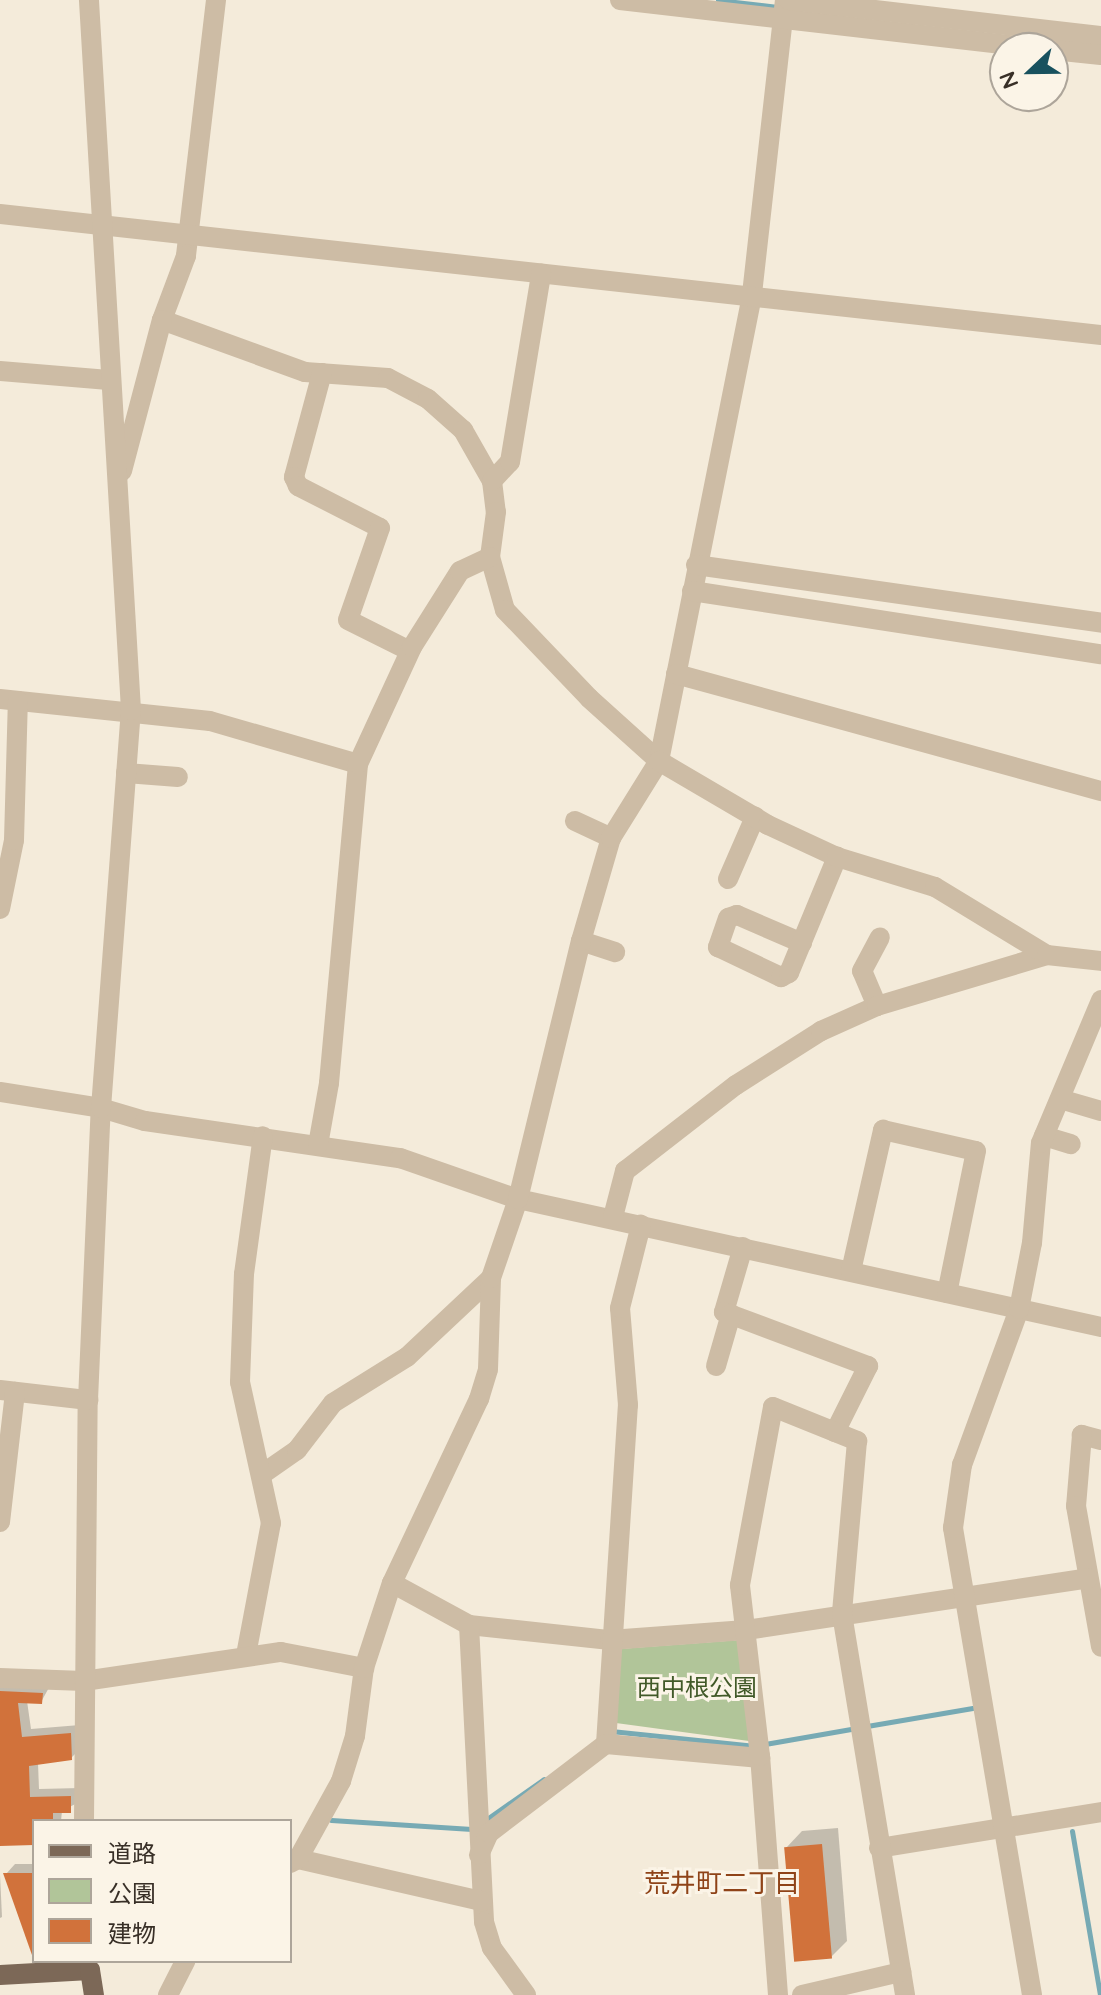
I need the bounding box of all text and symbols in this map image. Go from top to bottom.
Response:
north arrow [989,32,1069,112]
text: N [993,68,1025,93]
park label: 西中根公園 [637,1674,757,1702]
legend [32,1819,292,1963]
text: 道路 [108,1838,156,1868]
district label: 荒井町二丁目 [644,1867,800,1899]
text: 公園 [108,1878,156,1908]
text: 建物 [108,1918,156,1948]

